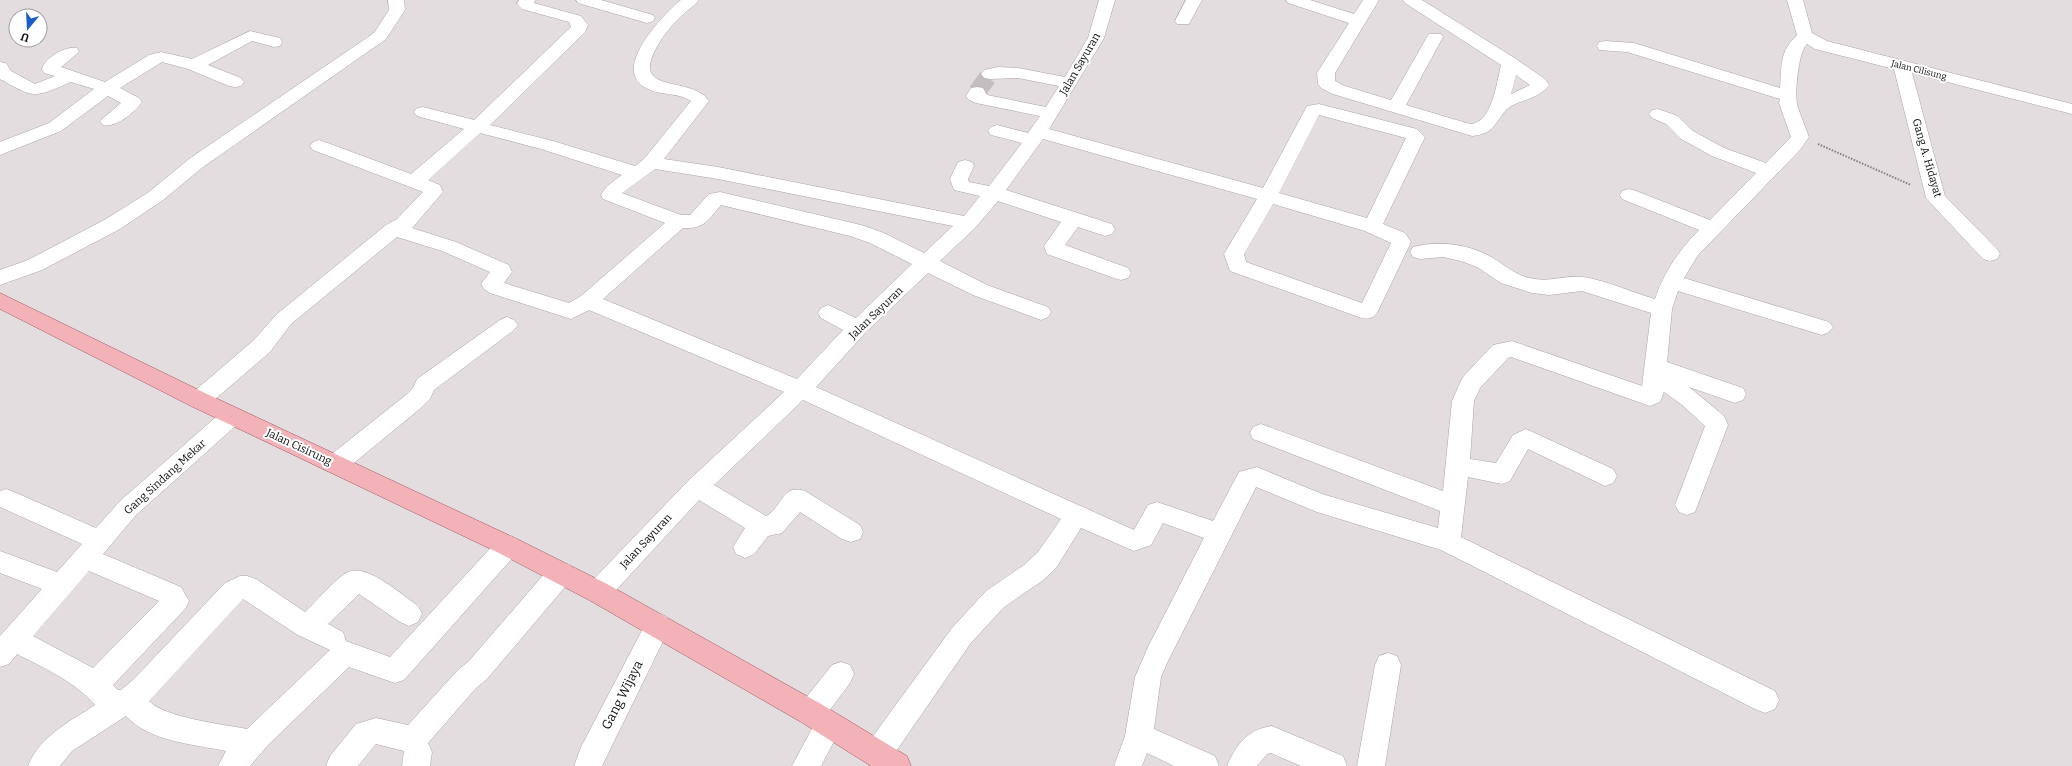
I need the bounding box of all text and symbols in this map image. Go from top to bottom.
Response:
north arrow [8,8,48,48]
text: U [19,30,31,44]
street label: Jalan Sayuran [1056,30,1103,98]
street label: Jalan Cilisung [1889,58,1948,82]
street label: Gang A. Hidayat [1910,117,1944,199]
street label: Jalan Sayuran [846,284,906,343]
street label: Jalan Cisirung [263,426,334,468]
street label: Gang Sindang Mekar [121,437,209,517]
street label: Jalan Sayuran [617,511,675,572]
street label: Gang Wijaya [598,658,646,732]

